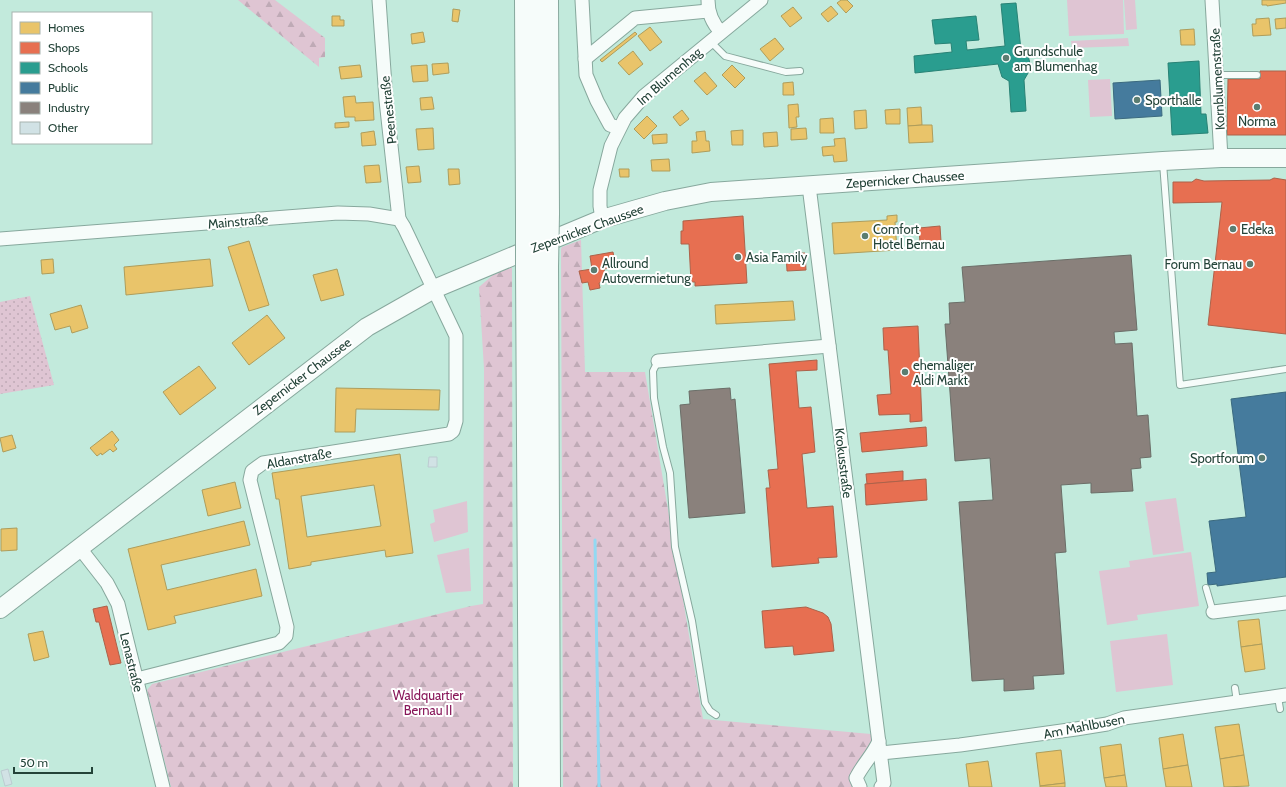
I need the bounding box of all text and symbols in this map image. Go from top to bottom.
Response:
legend [12,12,152,144]
text: Homes [48,20,85,35]
street label: Kornblumenstraße [1206,27,1228,130]
text: Shops [48,40,80,55]
street label: Im Blumenhag [633,43,705,108]
place label: Grundschule am Blumenhag [1014,43,1098,74]
marker: Grundschule am Blumenhag [1001,53,1011,63]
text: Schools [48,60,88,75]
street label: Peenestraße [376,75,400,145]
text: Public [48,80,79,95]
place label: Sporthalle [1145,92,1202,108]
marker: Sporthalle [1132,95,1142,105]
text: Industry [48,100,89,115]
marker: Norma [1252,102,1262,112]
place label: Norma [1238,113,1277,129]
text: Other [48,120,78,135]
street label: Zepernicker Chaussee [845,167,965,191]
street label: Zepernicker Chaussee [528,200,646,256]
street label: Mainstraße [207,210,269,232]
place label: Comfort Hotel Bernau [873,221,945,252]
place label: Edeka [1241,221,1275,237]
marker: Edeka [1228,224,1238,234]
marker: Comfort Hotel Bernau [860,231,870,241]
place label: Asia Family [746,249,808,265]
marker: Asia Family [733,252,743,262]
place label: Allround Autovermietung [602,255,691,286]
place label: Forum Bernau [1165,256,1242,272]
marker: Forum Bernau [1245,259,1255,269]
marker: Allround Autovermietung [589,265,599,275]
street label: Zepernicker Chaussee [250,334,355,418]
place label: ehemaliger Aldi Markt [913,357,975,388]
marker: ehemaliger Aldi Markt [900,367,910,377]
street label: Krokusstraße [832,427,856,499]
street label: Aldanstraße [265,444,333,472]
place label: Sportforum [1190,450,1254,466]
marker: Sportforum [1257,453,1267,463]
street label: Lenastraße [117,631,147,694]
park label: Waldquartier Bernau II [393,687,464,718]
street label: Am Mahlbusen [1042,710,1126,742]
scale bar [14,749,92,775]
text: 50 m [20,755,48,770]

